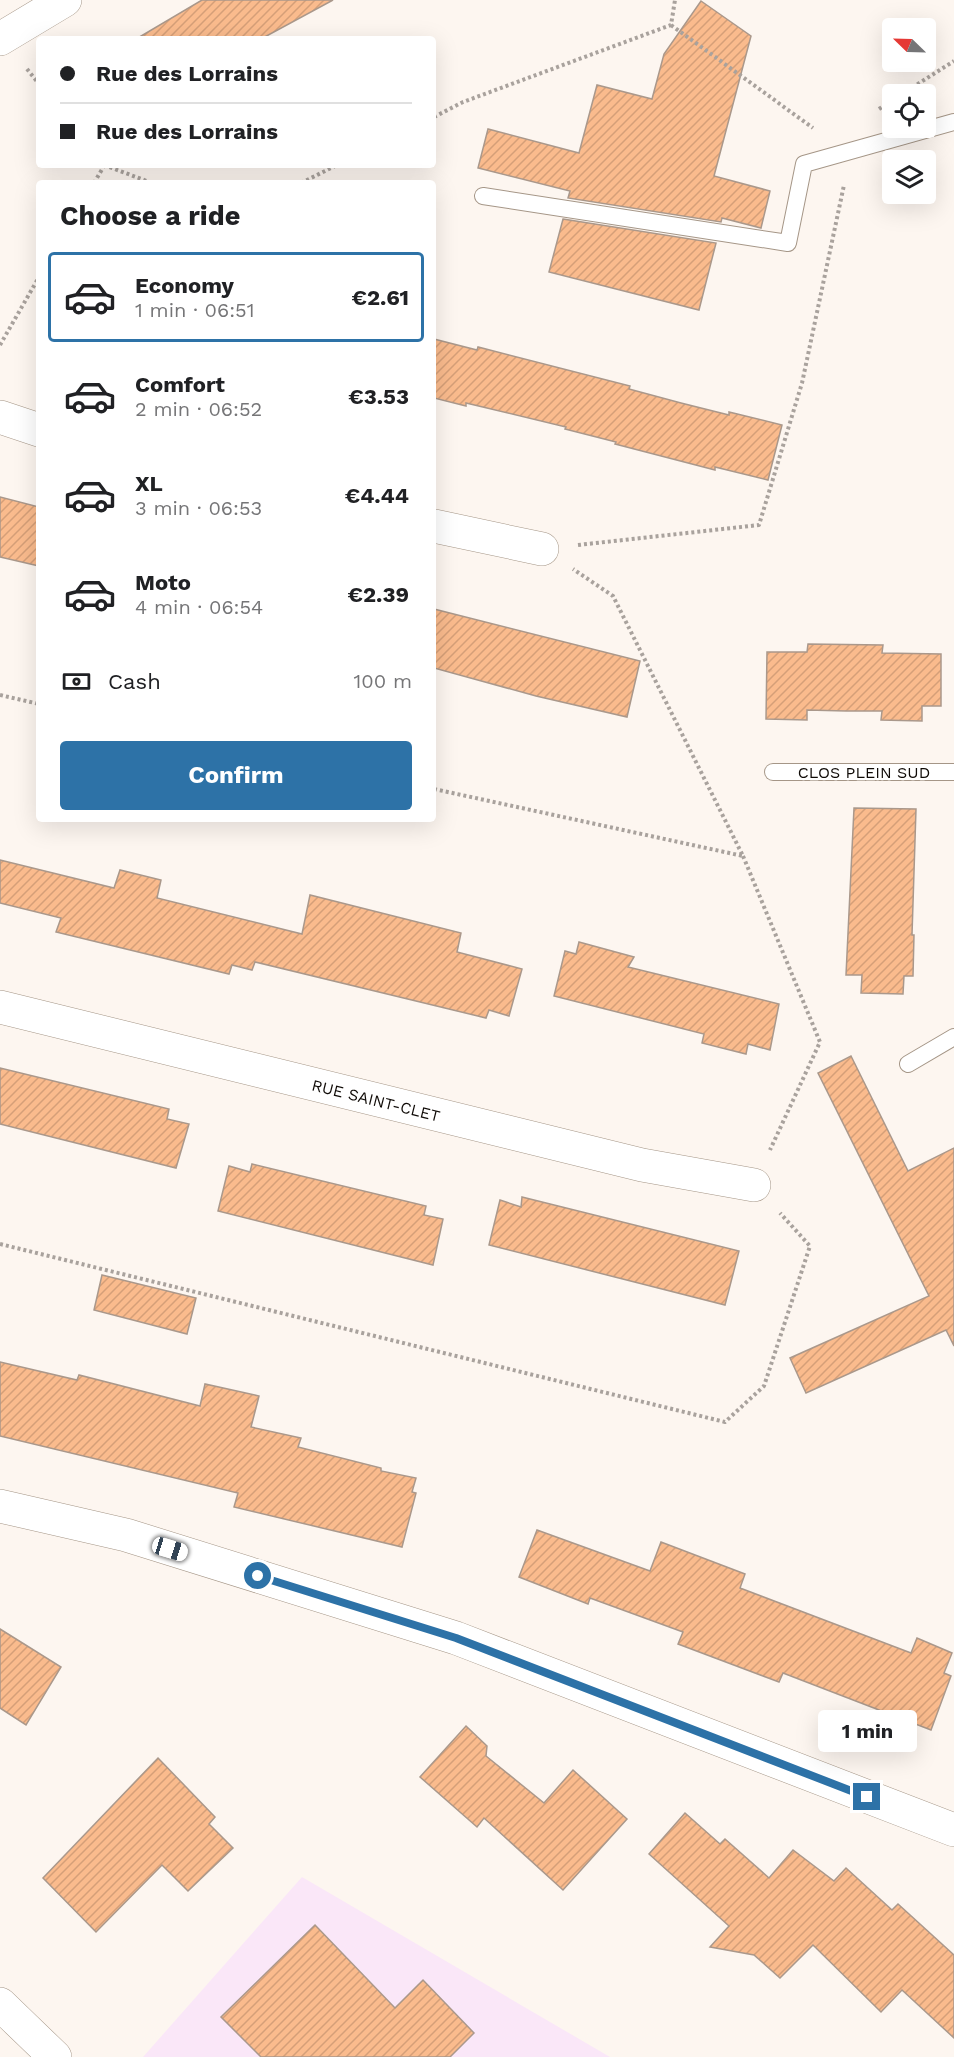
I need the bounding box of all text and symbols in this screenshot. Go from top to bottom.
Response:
north arrow [882,18,936,72]
map controls [882,18,936,204]
text: Rue des Lorrains [96,61,278,86]
button: locate [882,84,936,138]
text: Rue des Lorrains [96,119,278,144]
button: layers [882,150,936,204]
text: Choose a ride [60,200,240,232]
icon: car [63,270,117,324]
text: Economy [135,273,234,298]
text: €2.61 [352,285,409,310]
text: 1 min · 06:51 [135,298,255,322]
icon: car [63,369,117,423]
text: Comfort [135,372,225,397]
text: €3.53 [348,384,409,409]
text: 2 min · 06:52 [135,397,262,421]
icon: car [63,468,117,522]
text: XL [135,471,163,496]
text: €4.44 [345,483,409,508]
text: 3 min · 06:53 [135,496,262,520]
icon: car [63,567,117,621]
text: Moto [135,570,191,595]
text: €2.39 [347,582,409,607]
text: 4 min · 06:54 [135,595,263,619]
icon: cash [60,665,93,698]
text: Cash [108,669,161,694]
text: 100 m [353,669,412,693]
button: Confirm [60,741,412,810]
street label: CLOS PLEIN SUD [798,763,930,782]
street label: RUE SAINT-CLET [310,1075,442,1126]
car [150,1535,190,1563]
route start [244,1562,271,1589]
callout: 1 min [818,1710,916,1752]
text: 1 min [842,1719,893,1743]
route end [853,1783,880,1810]

